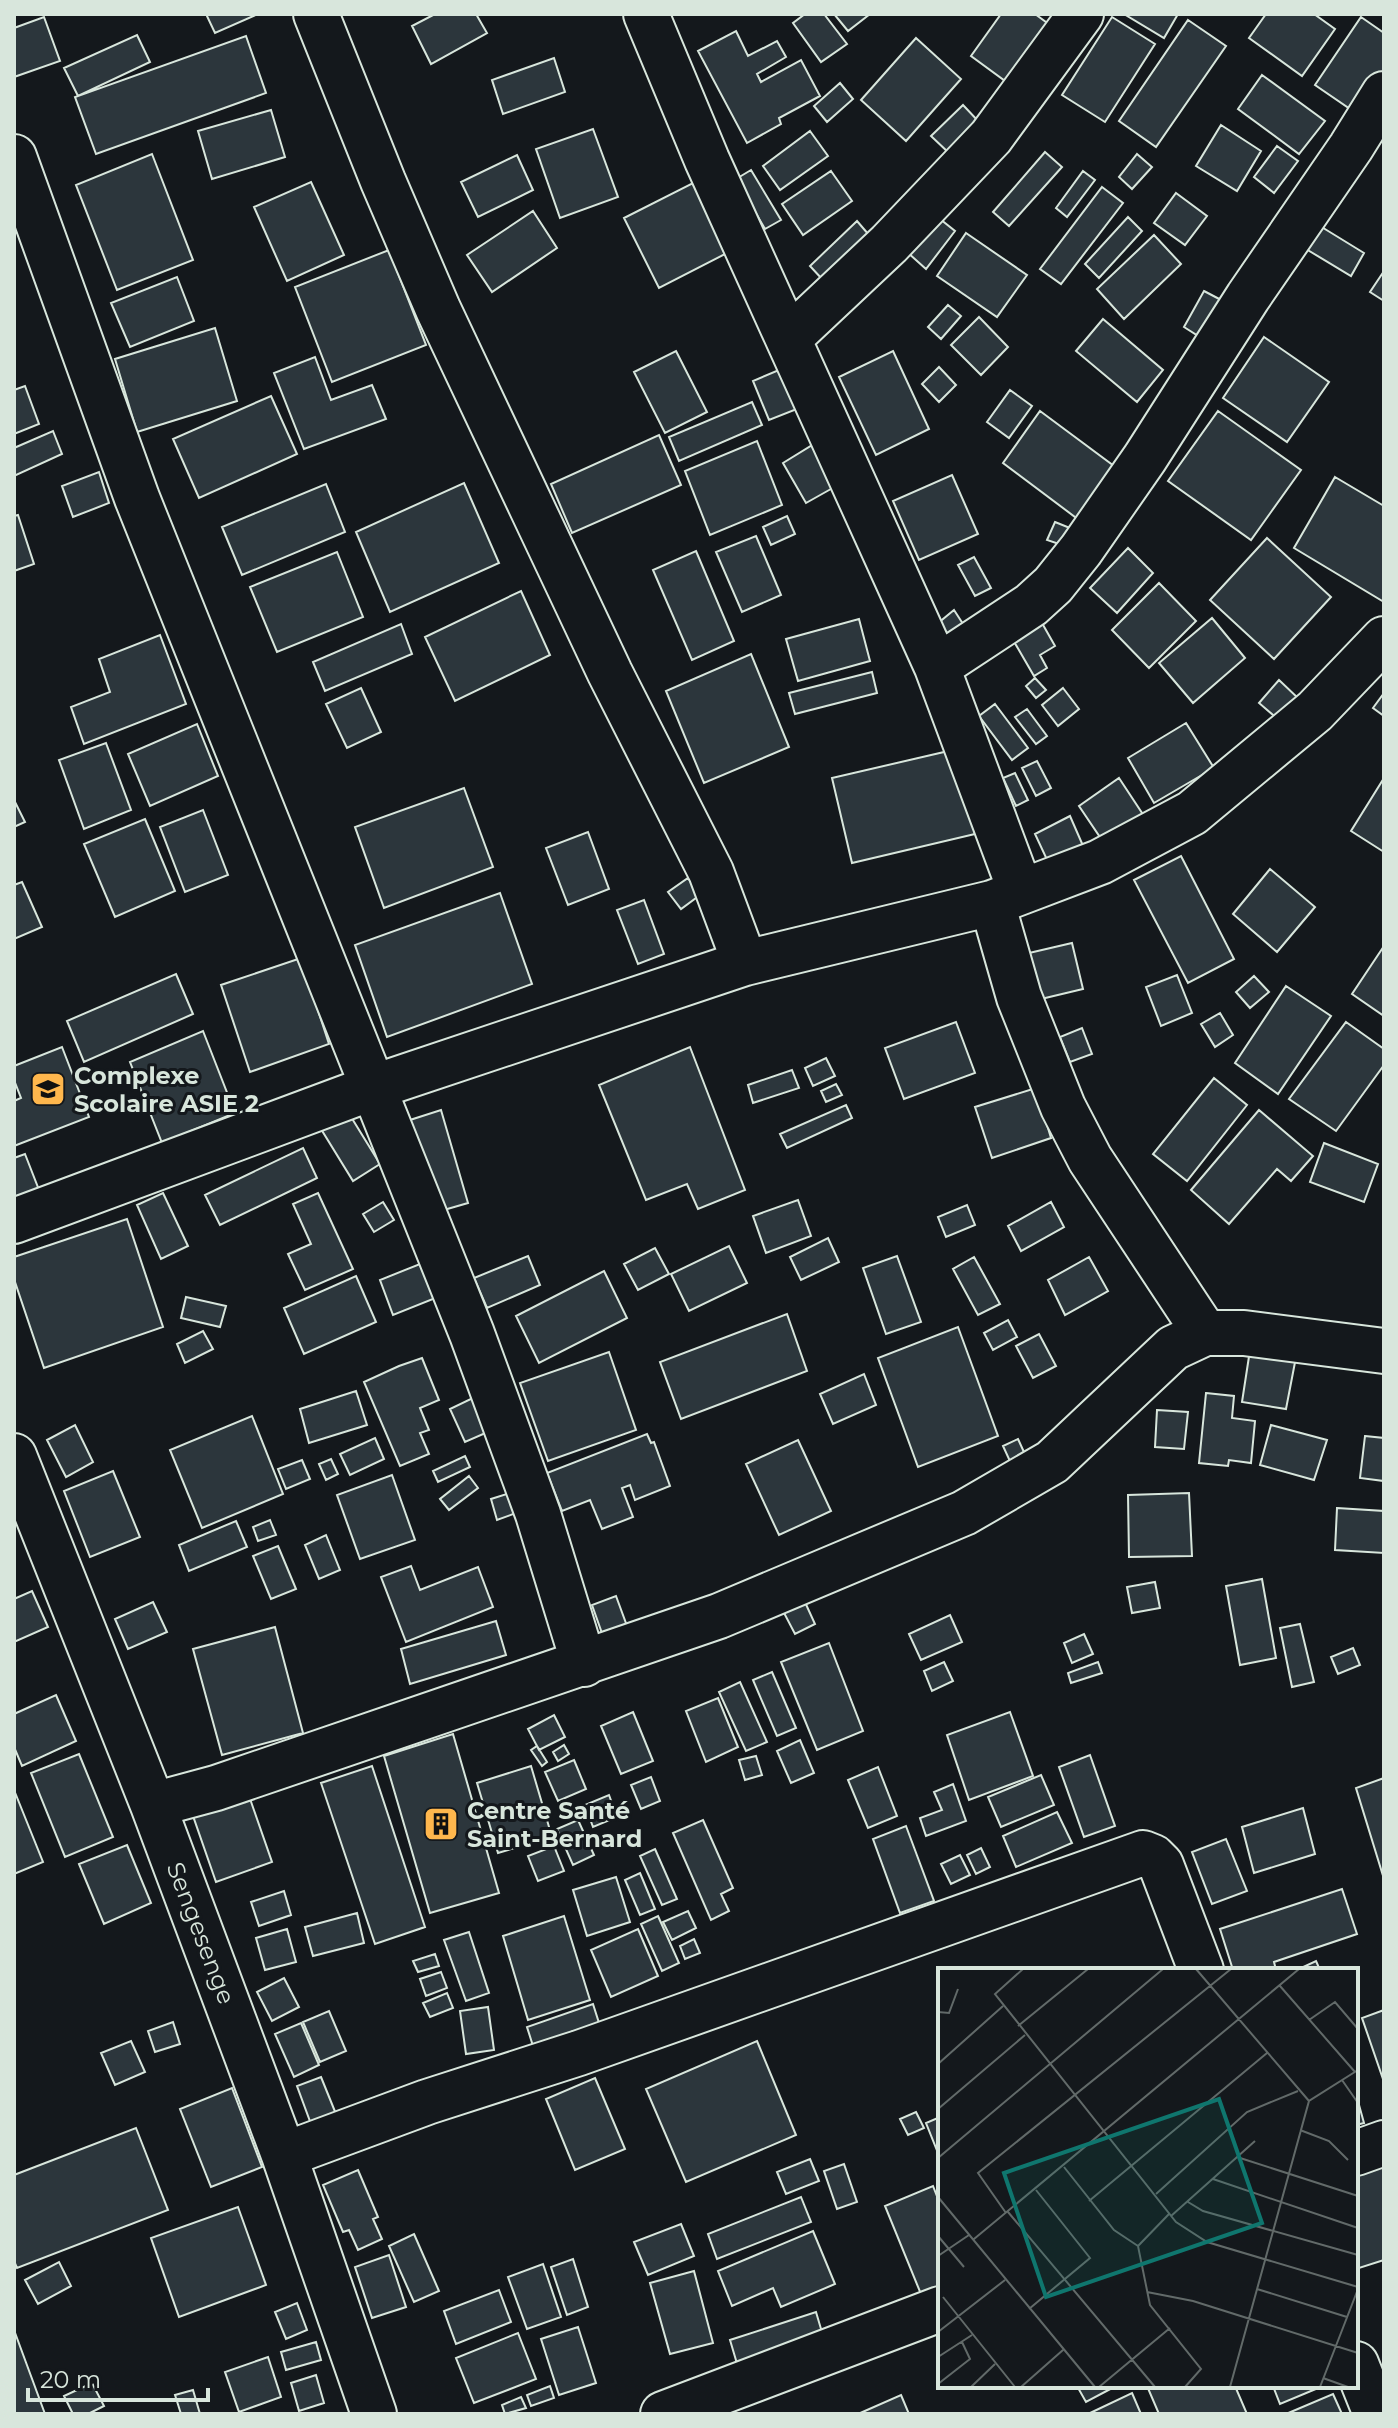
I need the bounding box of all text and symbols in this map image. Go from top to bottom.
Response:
place label: Complexe Scolaire ASIE 2 [74,1061,259,1118]
school or university icon: Complexe Scolaire ASIE 2 [29,1070,67,1108]
place label: Centre Santé Saint-Bernard [467,1796,642,1853]
building icon: Centre Santé Saint-Bernard [422,1805,460,1843]
street label: Sengesenge [161,1858,241,2008]
inset map [938,1968,1358,2388]
scale bar [28,2352,208,2402]
text: 20 m [40,2365,101,2394]

